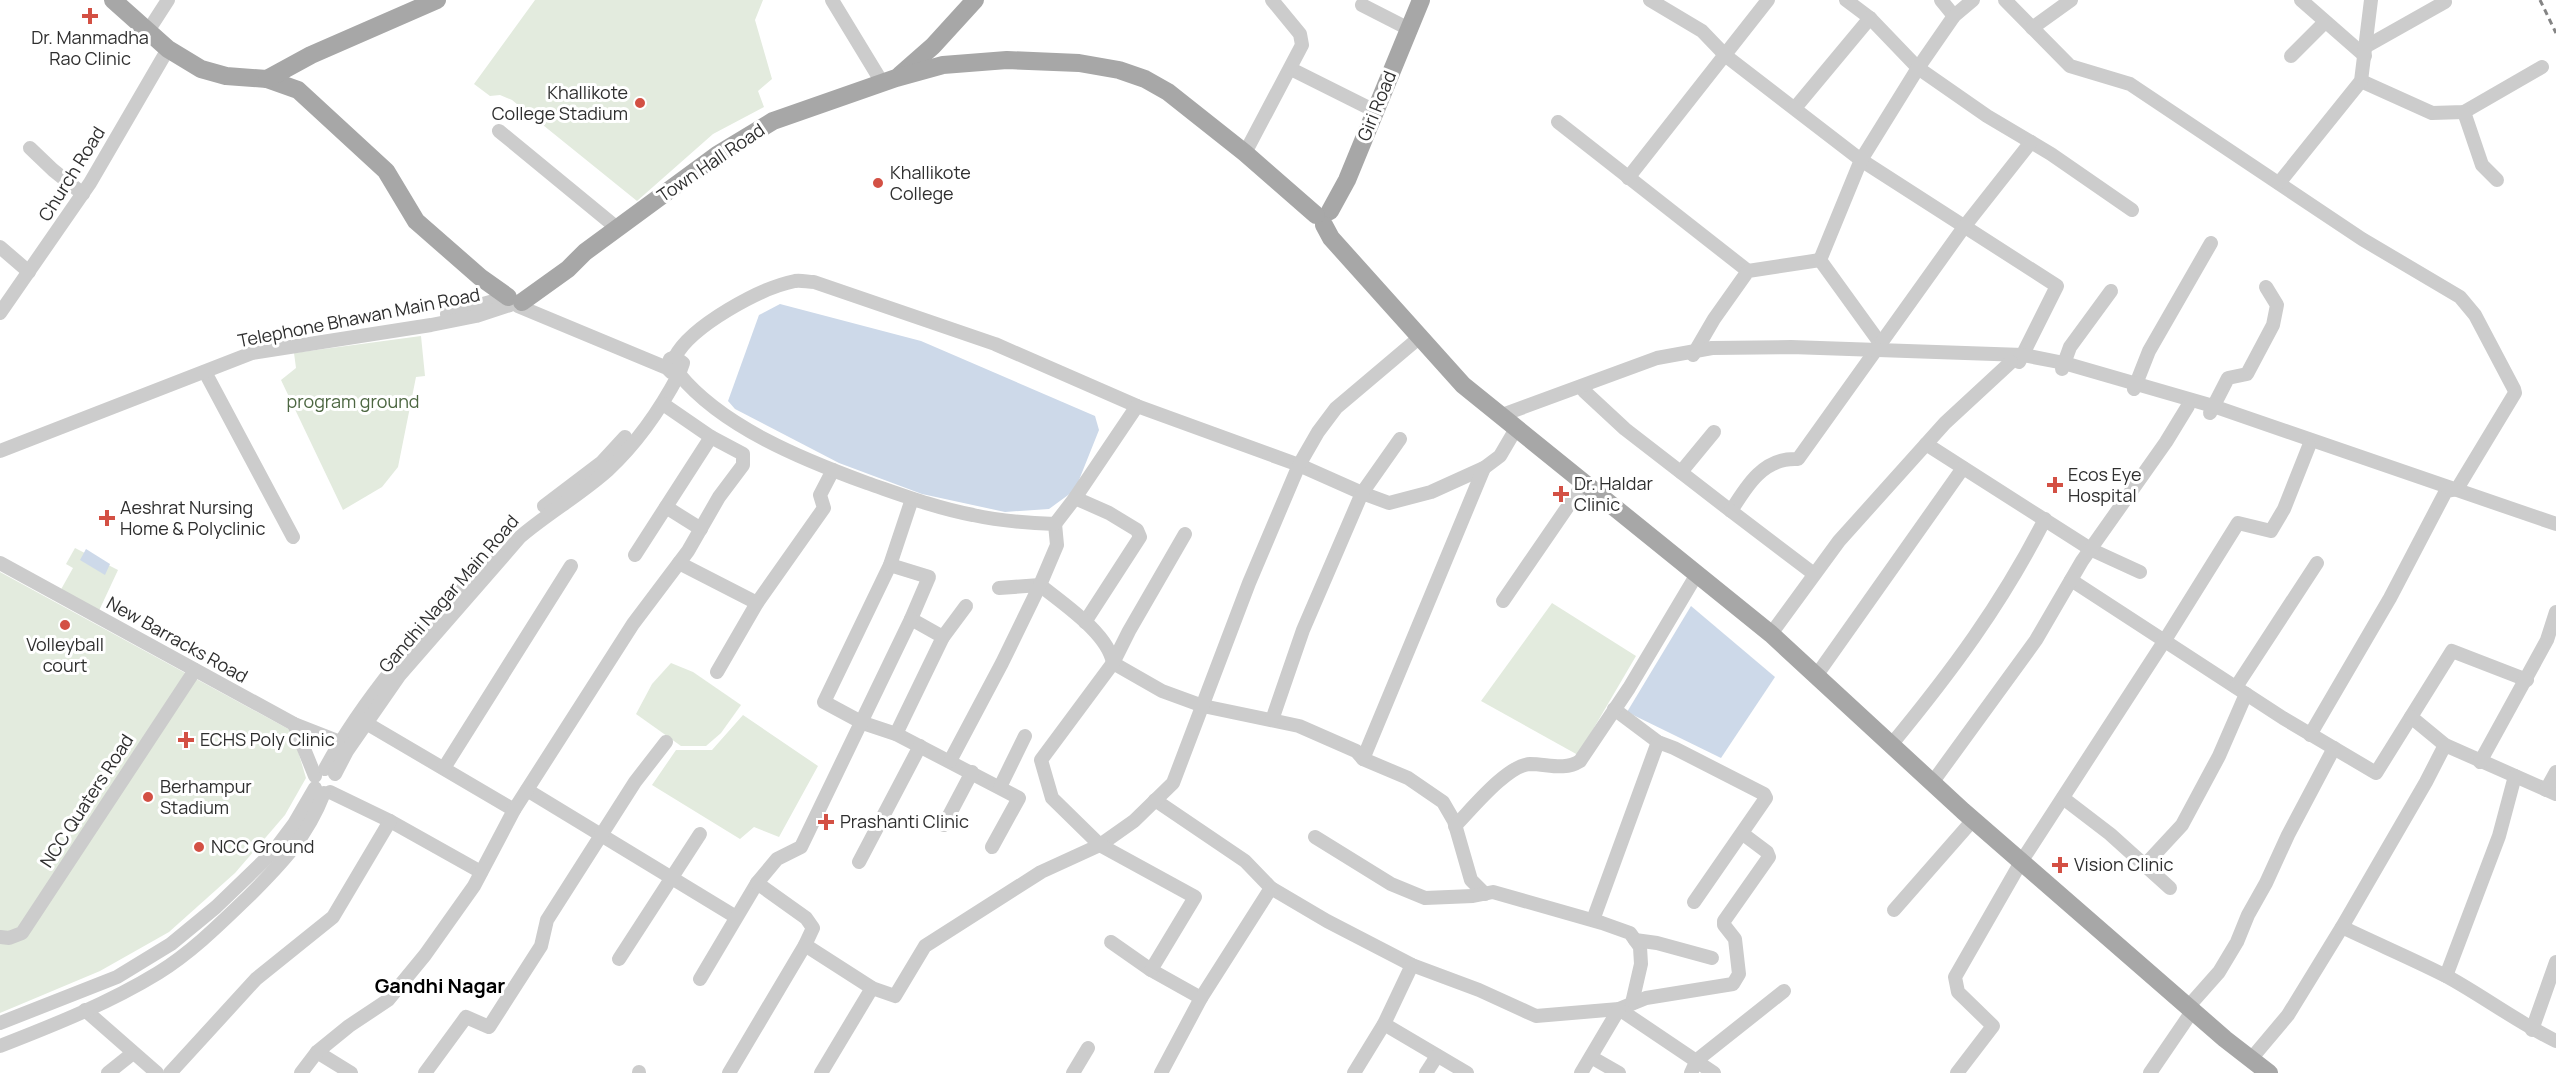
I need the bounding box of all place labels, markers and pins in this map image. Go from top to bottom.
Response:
marker: Dr. Manmadha Rao Clinic [81,7,99,25]
place label: Dr. Manmadha Rao Clinic [31,25,149,70]
place label: Khallikote College Stadium [492,80,628,125]
marker: Khallikote College Stadium [633,96,647,110]
place label: Khallikote College [890,160,971,205]
marker: Khallikote College [871,176,885,190]
place label: Ecos Eye Hospital [2068,462,2141,507]
place label: Dr. Haldar Clinic [1574,471,1653,516]
marker: Ecos Eye Hospital [2046,476,2064,494]
marker: Dr. Haldar Clinic [1552,485,1570,503]
place label: Aeshrat Nursing Home & Polyclinic [120,495,265,540]
marker: Aeshrat Nursing Home & Polyclinic [98,509,116,527]
marker: Volleyball court [58,618,72,632]
place label: Volleyball court [26,632,104,677]
place label: ECHS Poly Clinic [200,727,335,751]
marker: ECHS Poly Clinic [177,731,195,749]
place label: Berhampur Stadium [160,774,252,819]
marker: Berhampur Stadium [141,790,155,804]
place label: Prashanti Clinic [840,809,969,833]
marker: Prashanti Clinic [817,813,835,831]
place label: NCC Ground [211,834,314,858]
marker: NCC Ground [192,840,206,854]
place label: Vision Clinic [2074,852,2173,876]
marker: Vision Clinic [2051,856,2069,874]

